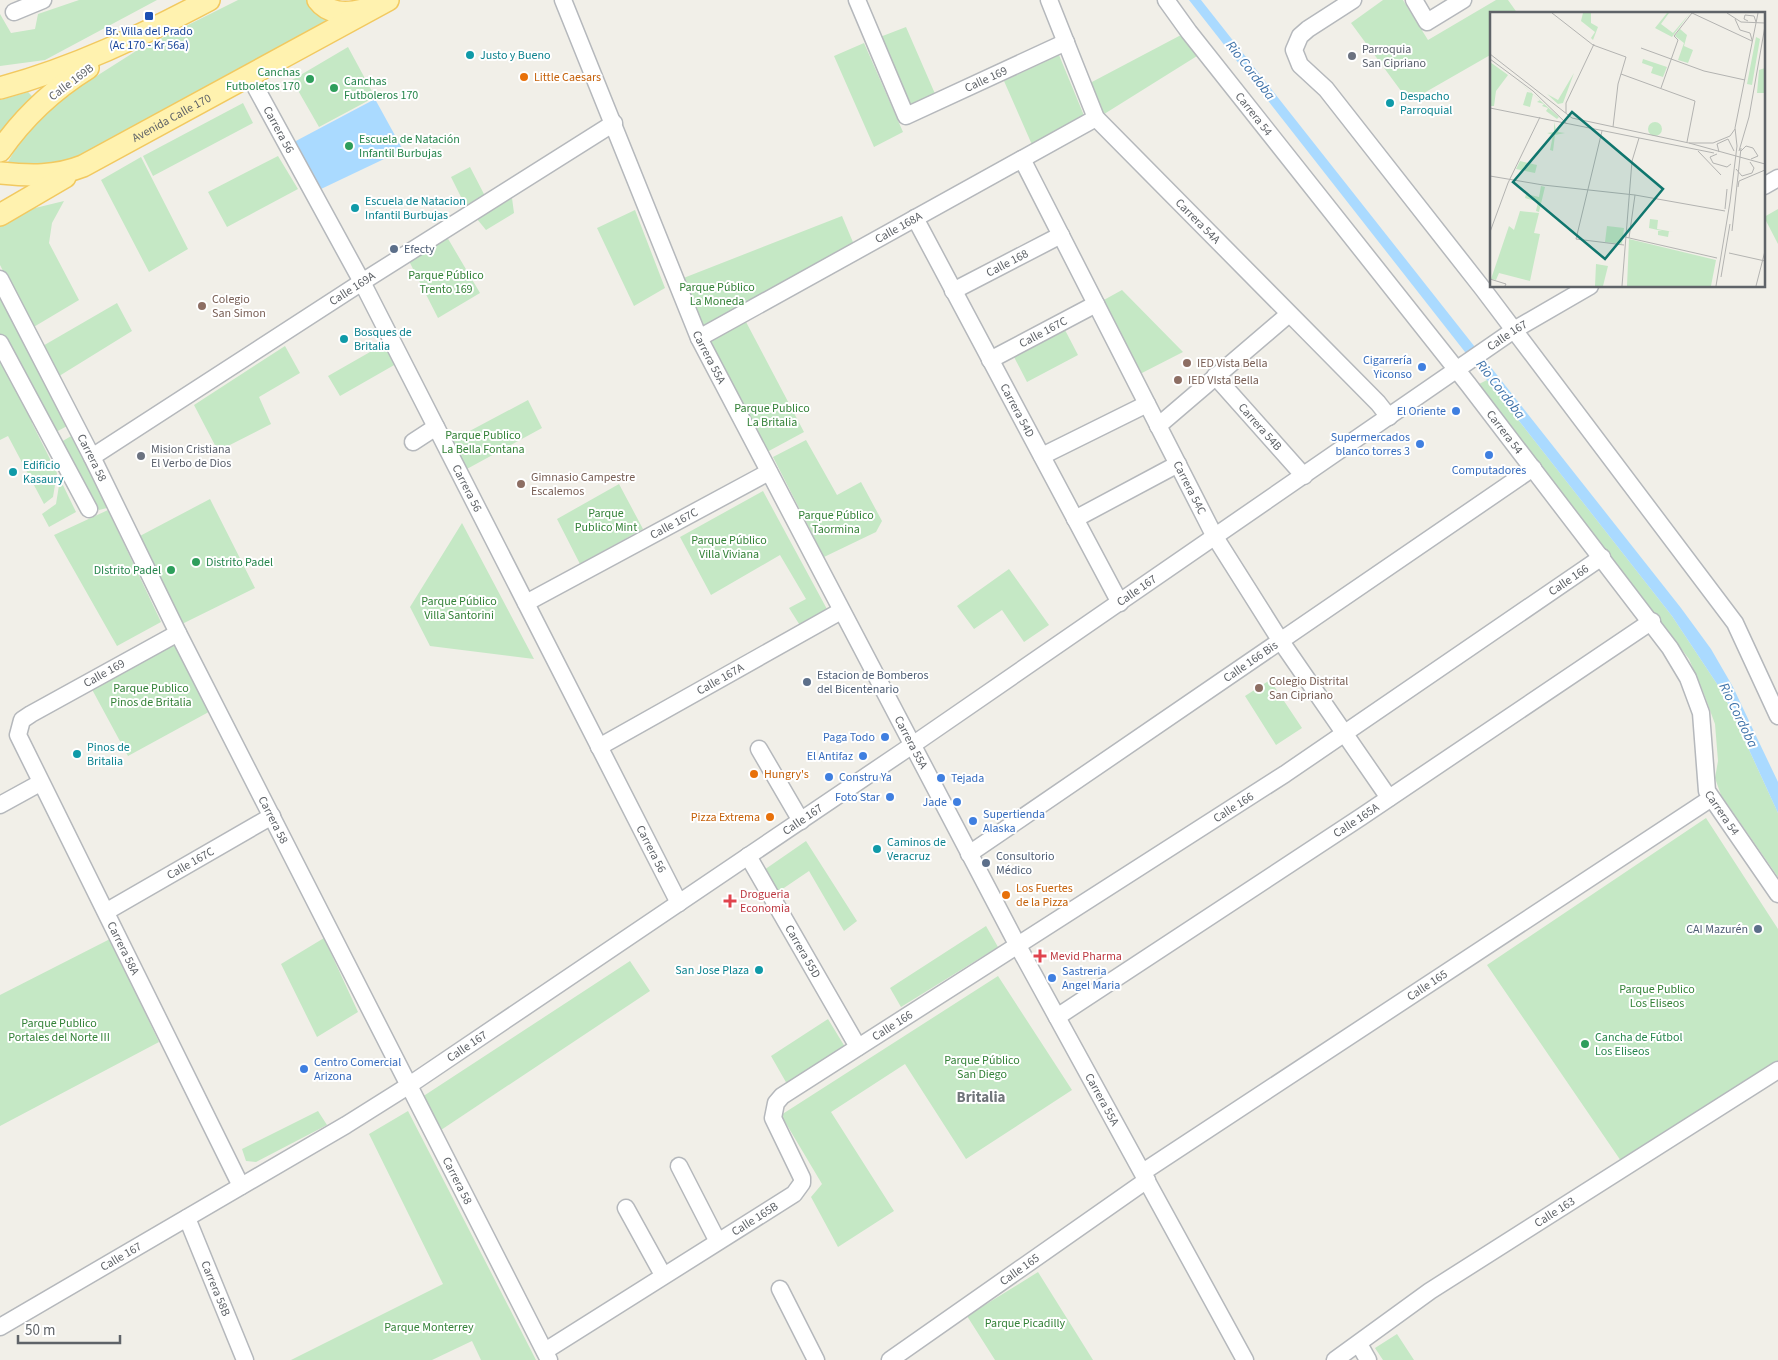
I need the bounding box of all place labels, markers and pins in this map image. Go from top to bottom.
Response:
marker: Br. Villa del Prado (Ac 170 - Kr 56a) [143,10,155,22]
place label: Br. Villa del Prado (Ac 170 - Kr 56a) [105,23,193,54]
place label: Parroquia San Cipriano [1362,41,1426,72]
place label: Justo y Bueno [480,47,550,64]
marker: Justo y Bueno [464,49,476,61]
marker: Parroquia San Cipriano [1346,50,1358,62]
place label: Canchas Futboletos 170 [226,64,300,95]
place label: Little Caesars [534,69,601,86]
marker: Little Caesars [518,71,530,83]
marker: Canchas Futboletos 170 [304,73,316,85]
place label: Canchas Futboleros 170 [344,73,418,104]
marker: Canchas Futboleros 170 [328,82,340,94]
place label: Despacho Parroquial [1400,88,1452,119]
marker: Despacho Parroquial [1384,97,1396,109]
place label: Escuela de Natación Infantil Burbujas [359,131,460,162]
marker: Escuela de Natación Infantil Burbujas [343,140,355,152]
place label: Escuela de Natacion Infantil Burbujas [365,193,466,224]
marker: Escuela de Natacion Infantil Burbujas [349,202,361,214]
place label: Efecty [404,241,435,258]
marker: Efecty [388,243,400,255]
place label: Colegio San Simon [212,291,266,322]
marker: Colegio San Simon [196,300,208,312]
place label: Bosques de Britalia [354,324,412,355]
marker: Bosques de Britalia [338,333,350,345]
place label: Cigarrería Yiconso [1363,352,1412,383]
place label: IED Vista Bella [1197,355,1268,372]
marker: IED Vista Bella [1181,357,1193,369]
marker: Cigarrería Yiconso [1416,361,1428,373]
place label: IED VIsta Bella [1188,372,1259,389]
marker: IED VIsta Bella [1172,374,1184,386]
place label: El Oriente [1397,403,1446,420]
marker: El Oriente [1450,405,1462,417]
place label: Supermercados blanco torres 3 [1331,429,1410,460]
marker: Supermercados blanco torres 3 [1414,438,1426,450]
place label: Mision Cristiana El Verbo de Dios [151,441,231,472]
marker: Computadores [1483,449,1495,461]
marker: Mision Cristiana El Verbo de Dios [135,450,147,462]
place label: Edificio Kasaury [23,457,64,488]
place label: Computadores [1452,462,1526,479]
marker: Edificio Kasaury [7,466,19,478]
place label: Gimnasio Campestre Escalemos [531,469,635,500]
marker: Gimnasio Campestre Escalemos [515,478,527,490]
place label: Distrito Padel [206,554,273,571]
marker: Distrito Padel [190,556,202,568]
place label: DIstrito Padel [94,562,161,579]
marker: DIstrito Padel [165,564,177,576]
place label: Estacion de Bomberos del Bicentenario [817,667,929,698]
place label: Colegio Distrital San Cipriano [1269,673,1348,704]
marker: Estacion de Bomberos del Bicentenario [801,676,813,688]
marker: Colegio Distrital San Cipriano [1253,682,1265,694]
place label: Paga Todo [823,729,875,746]
marker: Paga Todo [879,731,891,743]
place label: Pinos de Britalia [87,739,130,770]
marker: Pinos de Britalia [71,748,83,760]
place label: El Antifaz [807,748,853,765]
marker: El Antifaz [857,750,869,762]
place label: Hungry's [764,766,809,783]
marker: Hungry's [748,768,760,780]
place label: Constru Ya [839,769,892,786]
place label: Tejada [951,770,984,787]
marker: Constru Ya [823,771,835,783]
marker: Tejada [935,772,947,784]
place label: Foto Star [835,789,881,806]
marker: Foto Star [884,791,896,803]
place label: Jade [923,794,947,811]
marker: Jade [951,796,963,808]
place label: Supertienda Alaska [983,806,1045,837]
place label: Pizza Extrema [691,809,760,826]
marker: Pizza Extrema [764,811,776,823]
marker: Supertienda Alaska [967,815,979,827]
place label: Caminos de Veracruz [887,834,946,865]
marker: Caminos de Veracruz [871,843,883,855]
place label: Consultorio Médico [996,848,1055,879]
marker: Consultorio Médico [980,857,992,869]
place label: Los Fuertes de la Pizza [1016,880,1073,911]
place label: Drogueria Economia [740,886,790,917]
marker: Los Fuertes de la Pizza [1000,889,1012,901]
marker: Drogueria Economia [724,895,736,907]
place label: CAI Mazurén [1686,921,1748,938]
marker: CAI Mazurén [1752,923,1764,935]
place label: Mevid Pharma [1050,948,1122,965]
marker: Mevid Pharma [1034,950,1046,962]
place label: San Jose Plaza [675,962,749,979]
place label: Sastreria Angel Maria [1062,963,1120,994]
marker: San Jose Plaza [753,964,765,976]
marker: Sastreria Angel Maria [1046,972,1058,984]
place label: Cancha de Fútbol Los Eliseos [1595,1029,1682,1060]
marker: Cancha de Fútbol Los Eliseos [1579,1038,1591,1050]
place label: Centro Comercial Arizona [314,1054,401,1085]
marker: Centro Comercial Arizona [298,1063,310,1075]

